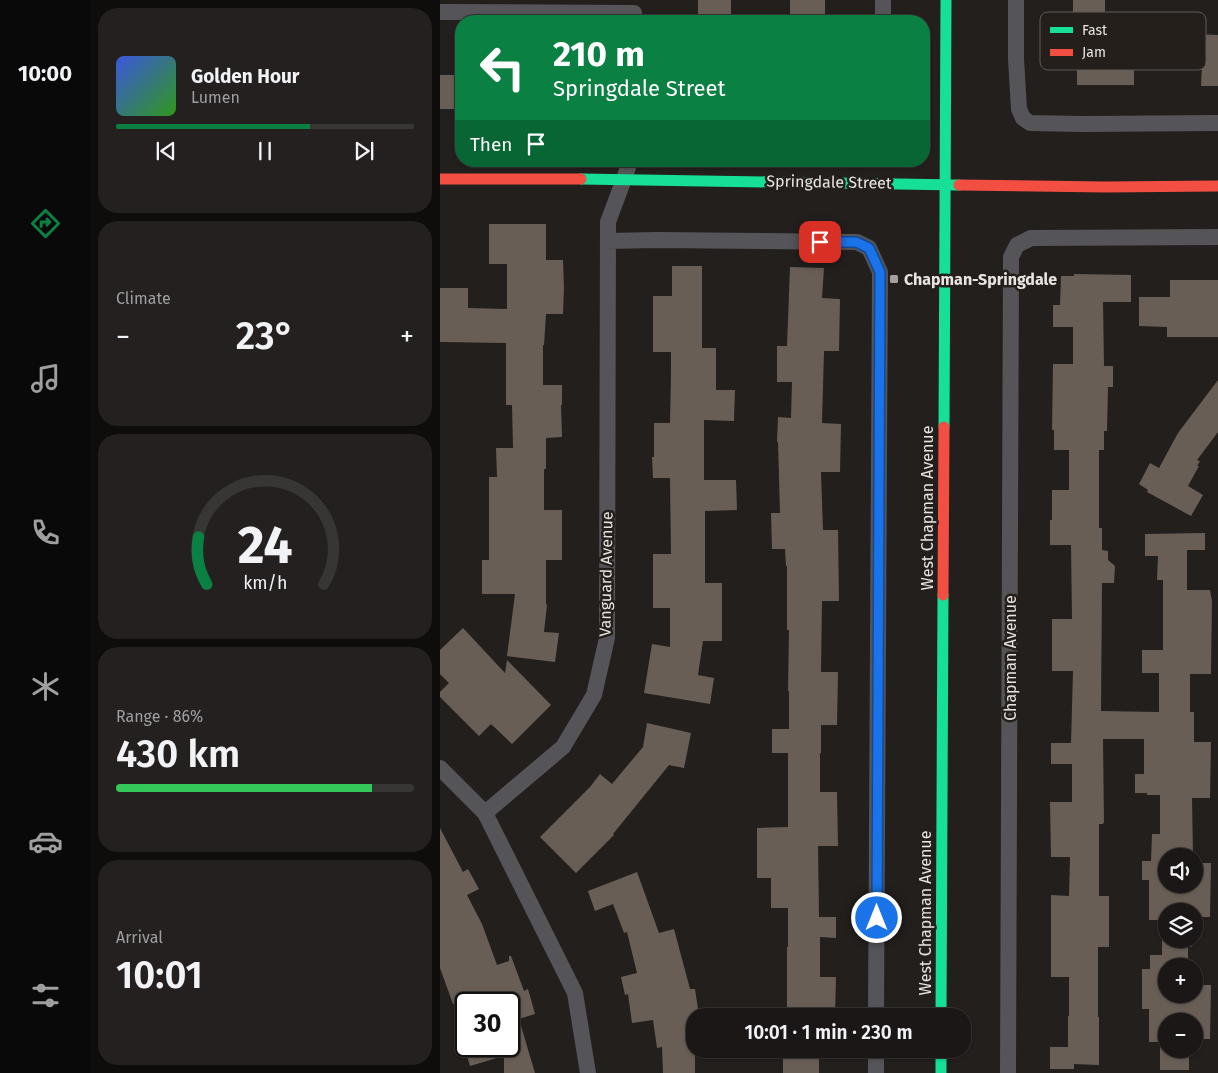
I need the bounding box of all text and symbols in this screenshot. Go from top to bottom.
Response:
legend [1040,12,1206,70]
text: Fast [1082,22,1108,39]
text: 210 m [553,33,645,75]
icon: left [470,35,535,100]
text: Jam [1082,44,1106,61]
text: 10:00 [18,60,72,87]
text: Golden Hour [191,65,300,88]
text: Springdale Street [553,75,725,102]
text: Lumen [191,88,240,107]
icon: arrive [522,130,550,158]
text: Then [470,133,512,156]
icon: previous [152,137,180,165]
icon: pause [251,137,279,165]
icon: next [350,137,378,165]
street label: Springdale Street [766,171,892,193]
icon: directions [28,206,63,241]
pin [799,221,841,263]
icon: arrive [806,228,834,256]
place label: Chapman-Springdale [904,270,1057,289]
marker: Chapman-Springdale [888,273,900,285]
text: Climate [116,289,171,308]
text: 23° [236,313,294,359]
text: − [116,320,130,353]
text: + [400,320,414,353]
icon: music [28,361,63,396]
street label: West Chapman Avenue [918,426,937,590]
street label: Vanguard Avenue [595,511,617,637]
text: 24 [238,514,292,577]
icon: phone [28,515,63,550]
text: km/h [243,572,287,594]
street label: Chapman Avenue [1001,595,1020,721]
icon: climate [28,669,63,704]
text: Range · 86% [116,707,203,726]
text: 430 km [116,731,240,777]
icon: car [28,824,63,859]
street label: West Chapman Avenue [916,831,935,995]
map controls [1158,848,1203,1058]
button: sound [1158,848,1203,893]
position arrow [850,891,902,943]
button: layers [1158,903,1203,948]
text: Arrival [116,928,163,947]
text: 10:01 [116,952,203,998]
button: + [1158,958,1203,1003]
icon: filters [28,978,63,1013]
speed limit sign: 30 [455,992,520,1057]
button: − [1158,1013,1203,1058]
text: 10:01 · 1 min · 230 m [744,1021,913,1044]

